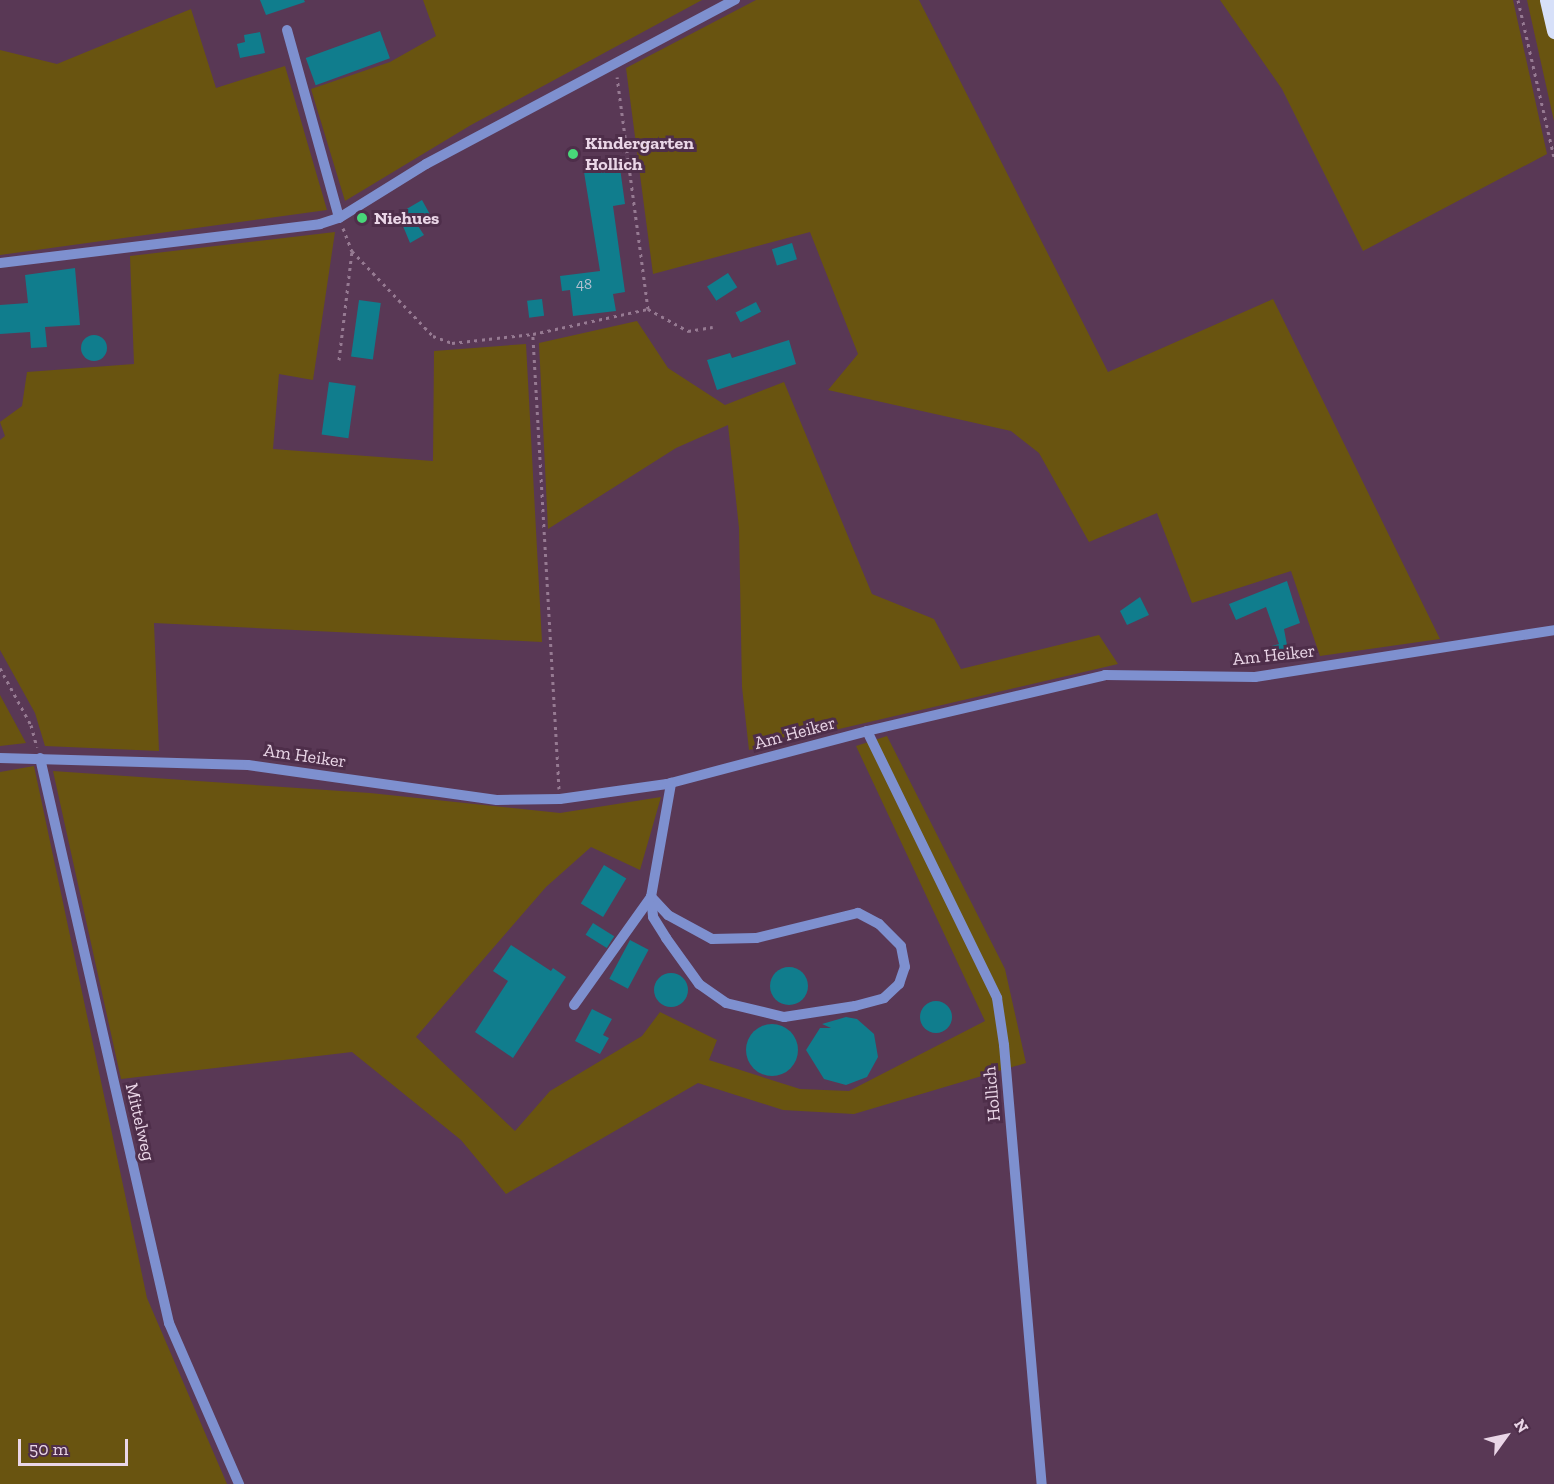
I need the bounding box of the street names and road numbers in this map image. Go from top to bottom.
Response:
street label: Am Heiker [1232,640,1316,670]
street label: Am Heiker [752,712,838,754]
street label: Am Heiker [262,740,348,772]
street label: Hollich [979,1065,1005,1123]
street label: Mittelweg [121,1081,159,1163]

